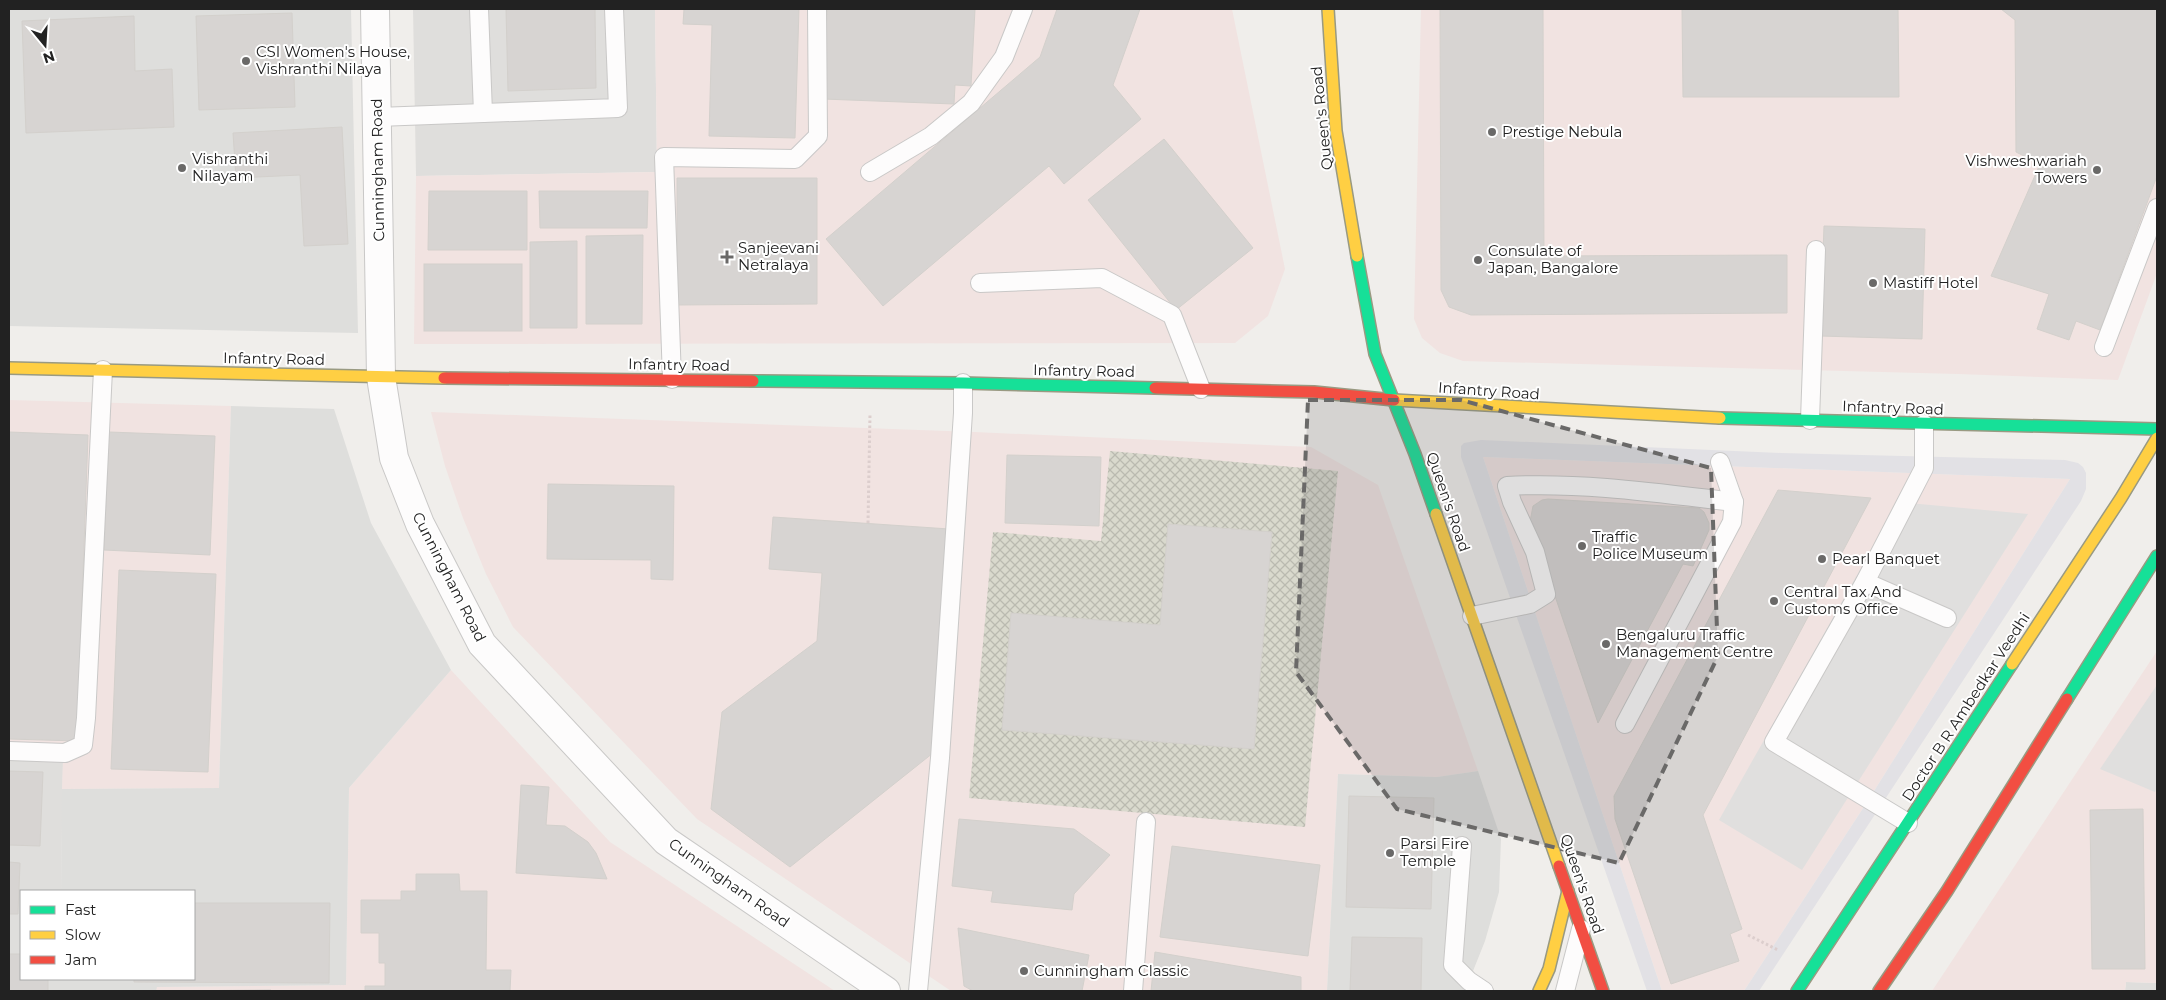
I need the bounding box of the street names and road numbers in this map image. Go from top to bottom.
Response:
street label: Queen's Road [1307,65,1336,171]
street label: Cunningham Road [367,98,388,242]
street label: Infantry Road [223,348,325,369]
street label: Infantry Road [628,354,730,375]
street label: Infantry Road [1033,360,1135,381]
street label: Infantry Road [1438,377,1541,404]
street label: Infantry Road [1842,396,1944,419]
street label: Queen's Road [1422,449,1474,554]
street label: Cunningham Road [408,509,490,645]
street label: Doctor B R Ambedkar Veedhi [1897,609,2034,805]
street label: Queen's Road [1556,831,1608,936]
street label: Cunningham Road [665,834,793,931]

